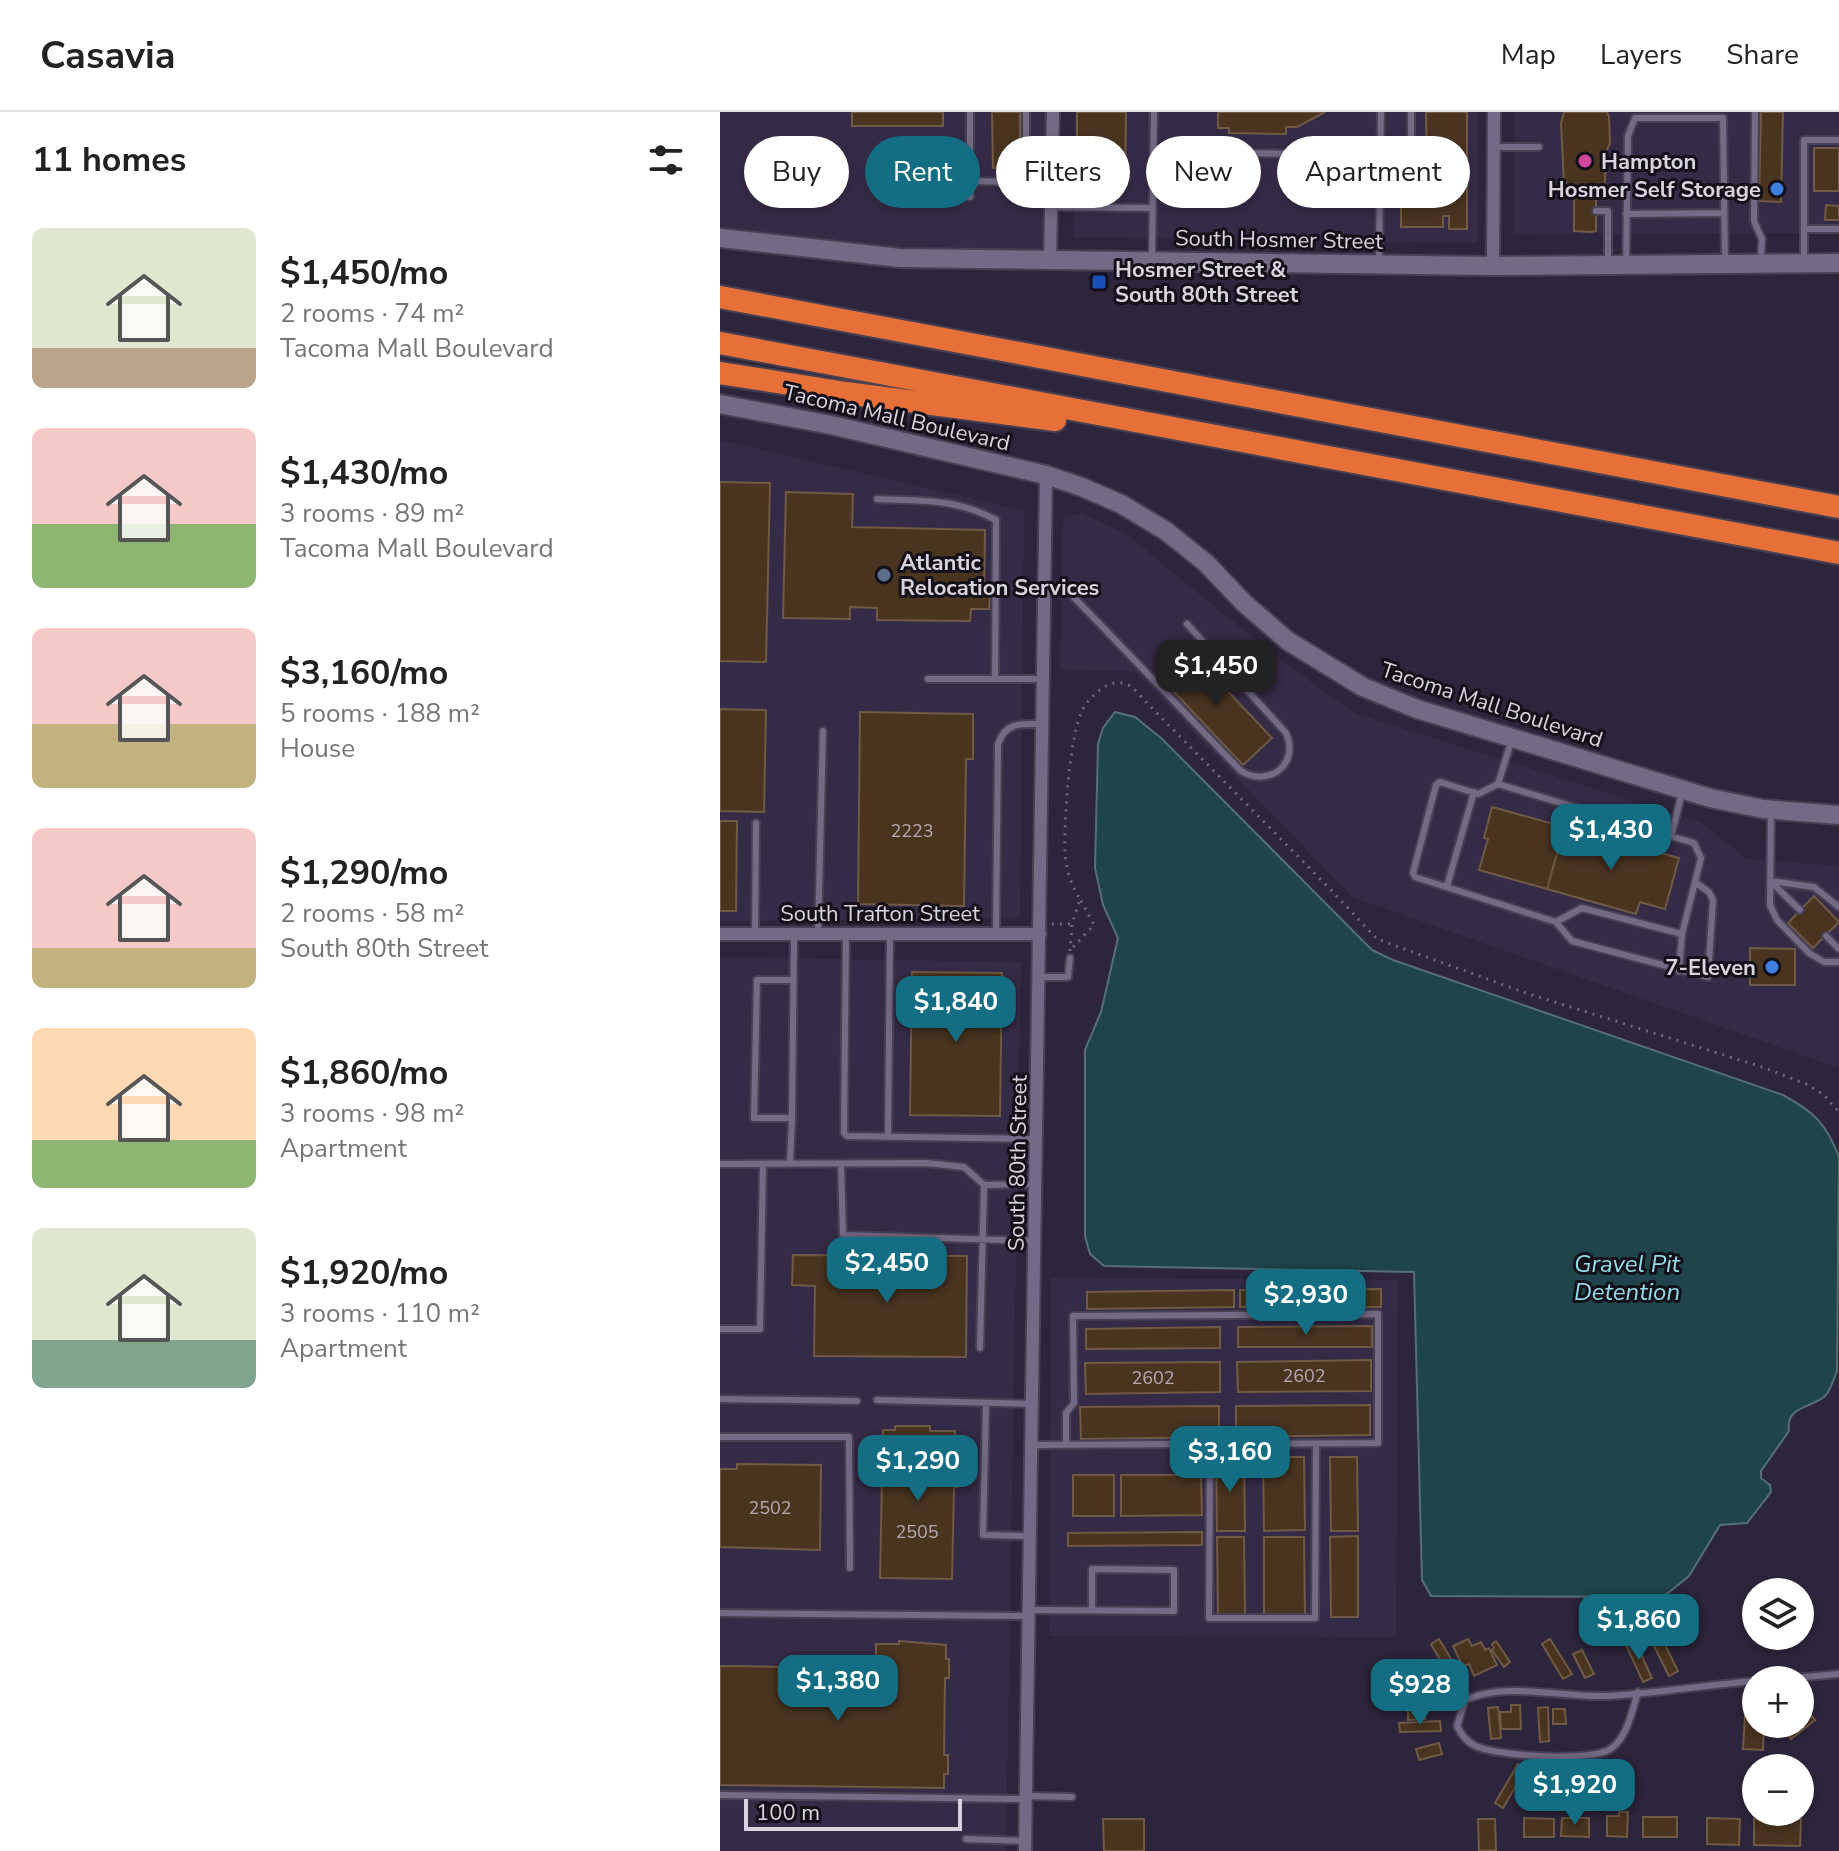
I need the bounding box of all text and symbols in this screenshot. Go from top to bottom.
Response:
text: Casavia [40,30,176,81]
text: Map [1501,36,1556,74]
text: Layers [1600,36,1682,74]
text: Share [1726,36,1799,74]
chip: Buy [744,136,849,208]
chip: Rent [865,136,980,208]
chip: Filters [996,136,1130,208]
chip: New [1146,136,1261,208]
chip: Apartment [1277,136,1470,208]
text: 11 homes [32,137,186,183]
icon: filters [644,138,688,182]
place label: Hampton [1601,147,1696,177]
marker: Hampton [1576,152,1594,170]
place label: Hosmer Self Storage [1548,175,1761,205]
marker: Hosmer Self Storage [1768,180,1786,198]
street label: South Hosmer Street [1175,223,1383,257]
text: $1,450/mo [280,250,448,296]
place label: Hosmer Street & South 80th Street [1115,255,1299,310]
icon: home [96,260,192,356]
marker: Hosmer Street & South 80th Street [1090,273,1108,291]
text: 2 rooms · 74 m² [280,296,464,331]
text: Tacoma Mall Boulevard [280,331,554,366]
street label: Tacoma Mall Boulevard [781,377,1013,459]
text: $1,430/mo [280,450,448,496]
icon: home [96,460,192,556]
text: 3 rooms · 89 m² [280,496,464,531]
text: Tacoma Mall Boulevard [280,531,554,566]
place label: Atlantic Relocation Services [900,548,1099,603]
marker: Atlantic Relocation Services [875,566,893,584]
pin: $1,450 [1151,640,1281,708]
text: $1,450 [1174,648,1258,683]
text: $3,160/mo [280,650,448,696]
street label: Tacoma Mall Boulevard [1377,655,1606,755]
icon: home [96,660,192,756]
text: 5 rooms · 188 m² [280,696,480,731]
text: House [280,731,355,766]
pin: $1,430 [1546,804,1676,872]
text: $1,430 [1569,812,1653,847]
house number: 2223 [890,819,934,843]
text: $1,290/mo [280,850,448,896]
icon: home [96,860,192,956]
text: 2 rooms · 58 m² [280,896,464,931]
street label: South Trafton Street [780,899,980,929]
text: South 80th Street [280,931,488,966]
place label: 7-Eleven [1665,953,1756,983]
marker: 7-Eleven [1763,958,1781,976]
pin: $1,840 [891,976,1021,1044]
text: $1,840 [914,984,998,1019]
text: $1,860/mo [280,1050,448,1096]
icon: home [96,1060,192,1156]
street label: South 80th Street [1001,1074,1035,1251]
text: 3 rooms · 98 m² [280,1096,464,1131]
text: Apartment [280,1131,407,1166]
pin: $2,450 [822,1237,952,1305]
text: $2,450 [845,1245,929,1280]
water label: Gravel Pit Detention [1574,1248,1681,1308]
text: $1,920/mo [280,1250,448,1296]
icon: home [96,1260,192,1356]
pin: $2,930 [1241,1269,1371,1337]
text: $2,930 [1264,1277,1348,1312]
text: 3 rooms · 110 m² [280,1296,480,1331]
text: Apartment [280,1331,407,1366]
house number: 2602 [1282,1364,1326,1388]
house number: 2602 [1131,1366,1175,1390]
pin: $3,160 [1165,1426,1295,1494]
text: $3,160 [1188,1434,1272,1469]
pin: $1,290 [853,1435,983,1503]
text: $1,290 [876,1443,960,1478]
house number: 2502 [748,1496,792,1520]
house number: 2505 [895,1520,939,1544]
map controls [1742,1578,1814,1826]
button: layers [1742,1578,1814,1650]
pin: $1,860 [1574,1594,1704,1662]
text: $1,860 [1597,1602,1681,1637]
pin: $1,380 [773,1655,903,1723]
pin: $928 [1373,1659,1467,1727]
text: $1,380 [796,1663,880,1698]
button: + [1742,1666,1814,1738]
text: $928 [1389,1667,1451,1702]
button: − [1742,1754,1814,1826]
pin: $1,920 [1510,1759,1640,1827]
text: $1,920 [1533,1767,1617,1802]
scale bar [744,1795,962,1831]
text: 100 m [756,1798,820,1828]

